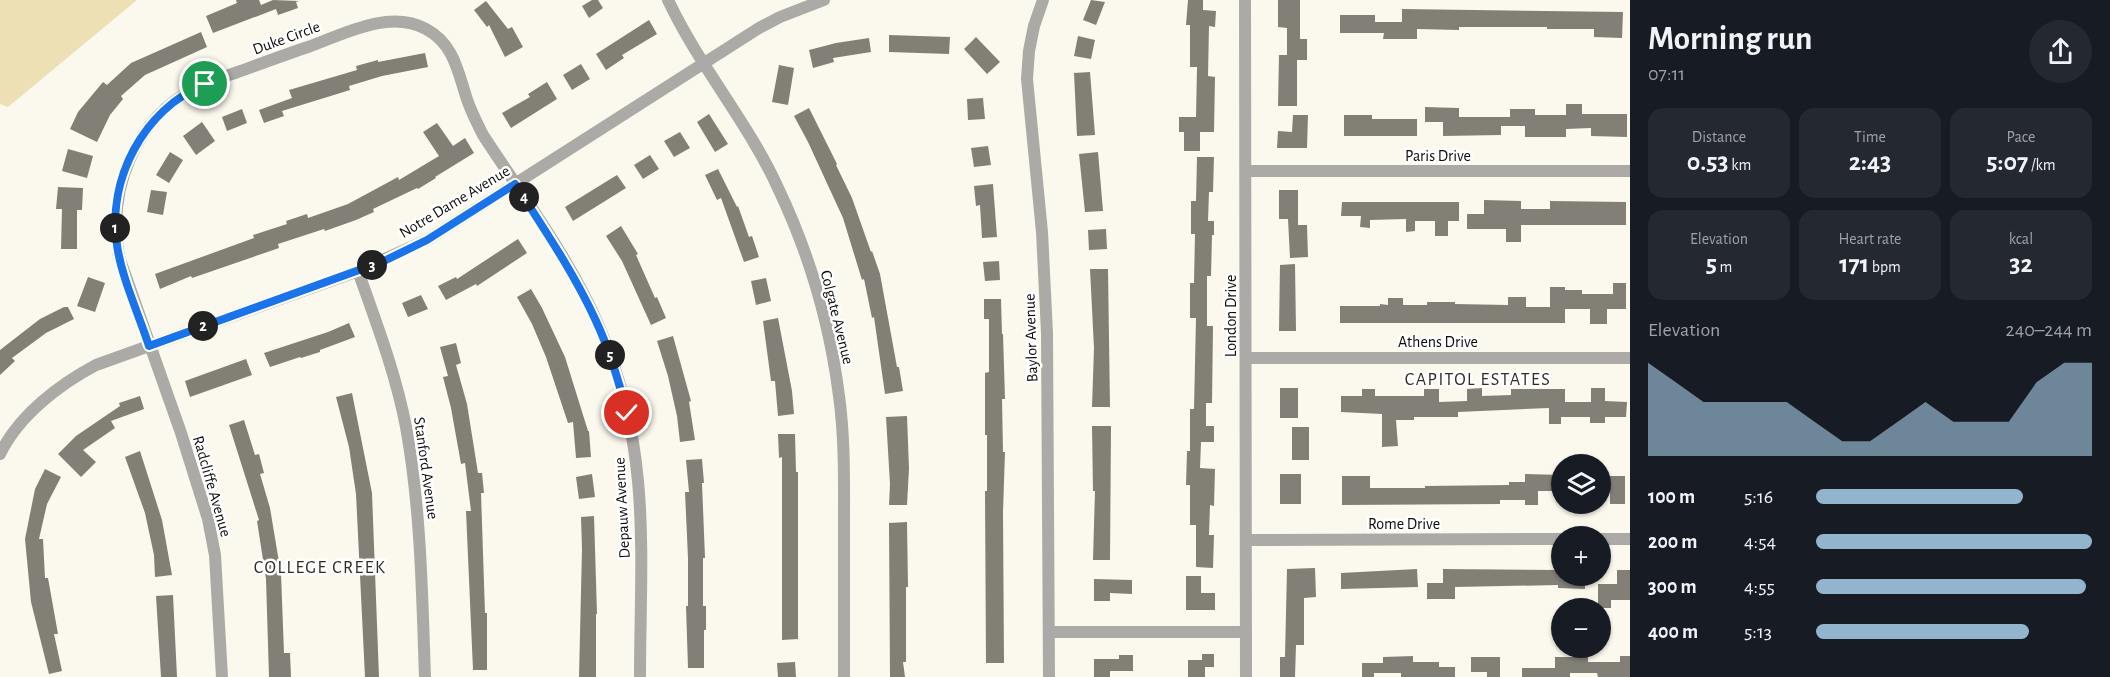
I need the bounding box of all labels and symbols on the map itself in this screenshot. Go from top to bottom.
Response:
street label: Duke Circle [251,18,322,57]
pin [179,58,230,109]
street label: Paris Drive [1405,148,1471,164]
street label: Notre Dame Avenue [396,163,513,241]
pin: 4 [509,182,539,212]
pin: 1 [100,213,130,243]
pin: 3 [357,250,387,280]
street label: Colgate Avenue [818,269,856,366]
street label: London Drive [1223,275,1239,357]
street label: Baylor Avenue [1021,293,1042,383]
pin: 2 [188,311,218,341]
street label: Athens Drive [1398,334,1478,350]
pin: 5 [595,340,625,370]
district label: CAPITOL ESTATES [1405,371,1551,389]
pin [601,387,652,438]
street label: Stanford Avenue [411,416,441,520]
street label: Radcliffe Avenue [190,434,234,539]
street label: Depauw Avenue [611,457,633,559]
street label: Rome Drive [1368,516,1440,532]
district label: COLLEGE CREEK [254,559,386,577]

